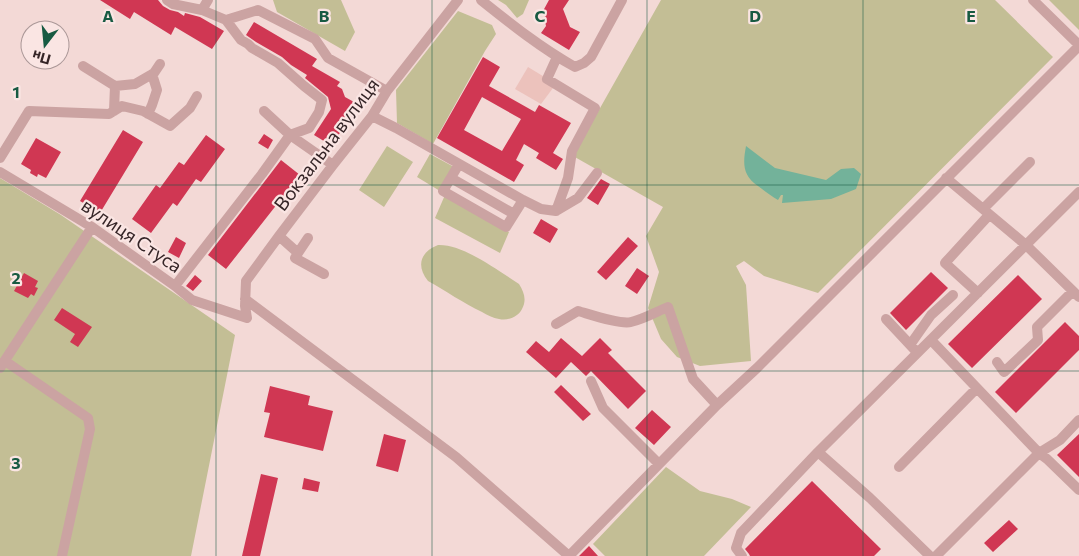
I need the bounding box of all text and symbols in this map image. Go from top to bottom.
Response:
text: A [102,6,114,25]
text: B [319,6,330,25]
text: C [535,6,546,25]
text: D [749,6,761,25]
text: E [966,6,976,25]
north arrow [20,20,70,70]
text: Пн [30,47,53,69]
street label: Вокзальна вулиця [269,73,383,215]
text: 1 [12,82,20,101]
street label: вулиця Стуса [77,193,187,277]
text: 2 [11,268,21,287]
text: 3 [11,453,21,472]

